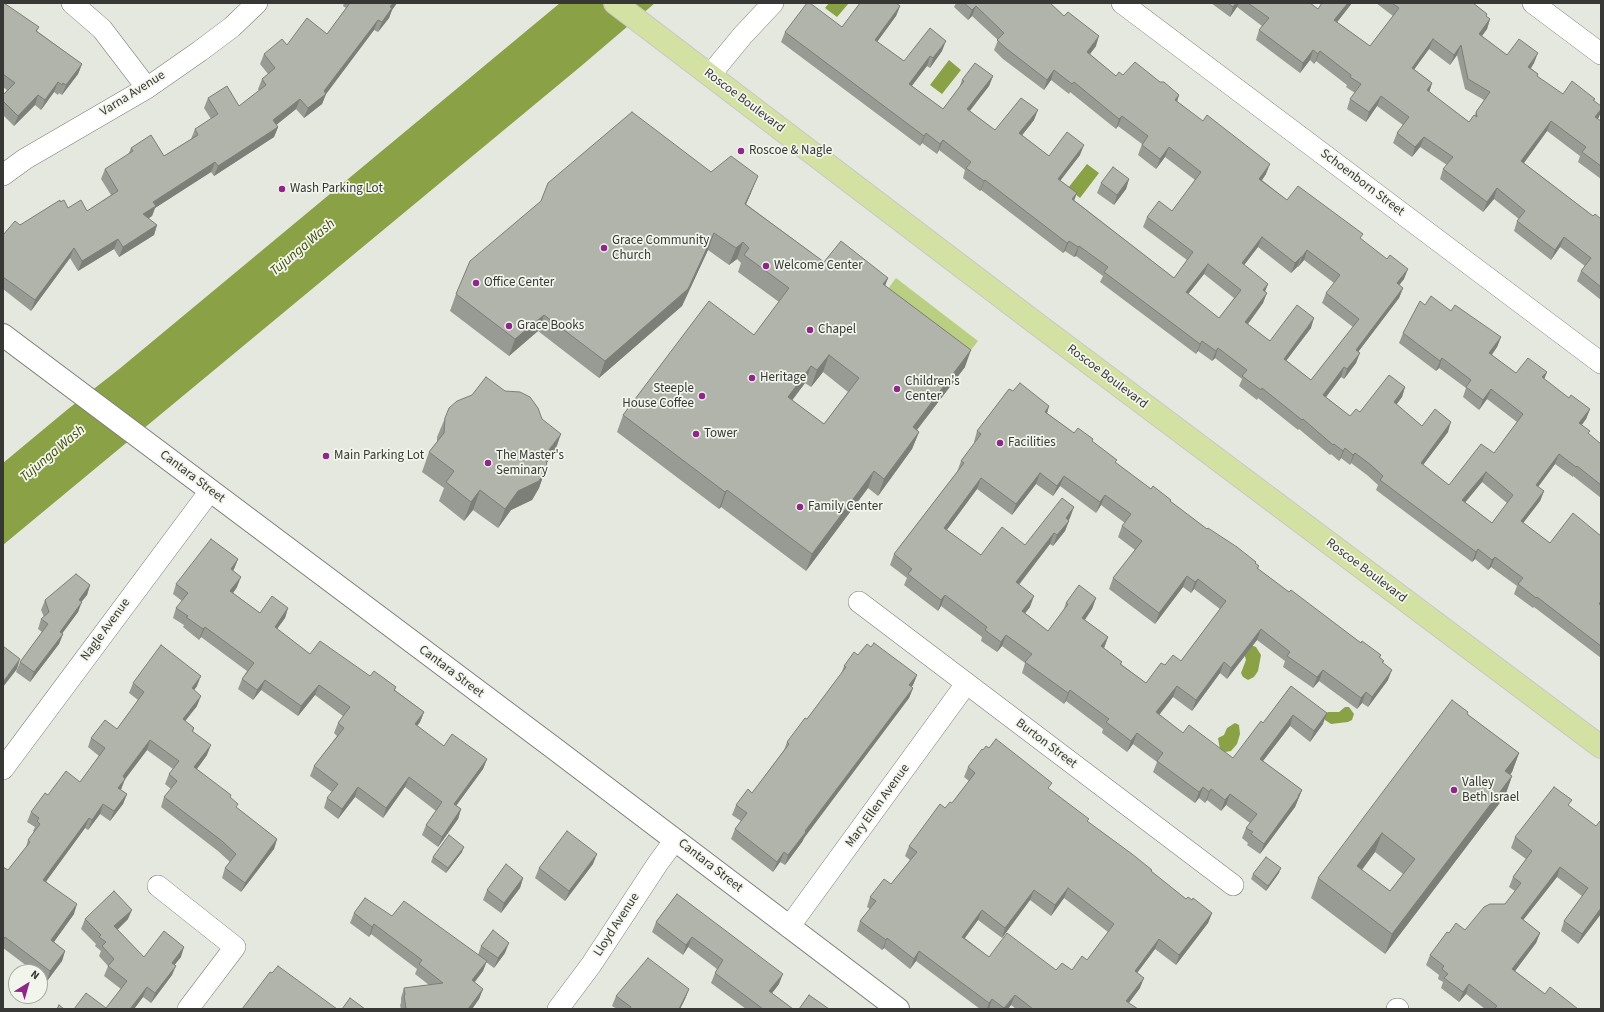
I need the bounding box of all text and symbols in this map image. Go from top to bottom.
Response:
street label: Roscoe Boulevard [701,66,787,136]
street label: Varna Avenue [98,68,168,120]
place label: Roscoe & Nagle [749,143,832,159]
marker: Roscoe & Nagle [736,146,746,156]
street label: Schoenborn Street [1317,146,1407,220]
place label: Wash Parking Lot [290,181,383,197]
marker: Wash Parking Lot [277,184,287,194]
water label: Tujunga Wash [267,216,339,280]
place label: Grace Community Church [612,233,709,264]
marker: Grace Community Church [599,243,609,253]
place label: Welcome Center [774,258,863,274]
marker: Welcome Center [761,261,771,271]
place label: Office Center [484,275,554,291]
marker: Office Center [471,278,481,288]
place label: Grace Books [517,318,584,334]
marker: Grace Books [504,321,514,331]
place label: Chapel [818,322,856,338]
marker: Chapel [805,325,815,335]
street label: Roscoe Boulevard [1064,342,1150,412]
place label: Heritage [760,370,806,386]
marker: Heritage [747,373,757,383]
place label: Children's Center [905,374,960,405]
place label: Steeple House Coffee [622,381,694,412]
marker: Children's Center [892,384,902,394]
marker: Steeple House Coffee [697,391,707,401]
water label: Tujunga Wash [17,422,89,486]
place label: Tower [704,426,737,442]
marker: Tower [691,429,701,439]
place label: Facilities [1008,435,1056,451]
marker: Facilities [995,438,1005,448]
street label: Cantara Street [156,447,228,507]
place label: Main Parking Lot [334,448,424,464]
place label: The Master's Seminary [496,448,564,479]
marker: Main Parking Lot [321,451,331,461]
marker: The Master's Seminary [483,458,493,468]
place label: Family Center [808,499,883,515]
marker: Family Center [795,502,805,512]
street label: Roscoe Boulevard [1323,536,1409,606]
street label: Nagle Avenue [78,596,134,664]
street label: Cantara Street [415,642,487,702]
street label: Burton Street [1012,716,1080,772]
street label: Mary Ellen Avenue [843,761,913,851]
place label: Valley Beth Israel [1462,775,1519,806]
marker: Valley Beth Israel [1449,785,1459,795]
street label: Cantara Street [675,836,745,896]
street label: Lloyd Avenue [591,890,643,960]
north arrow [8,964,48,1004]
text: N [27,967,42,983]

